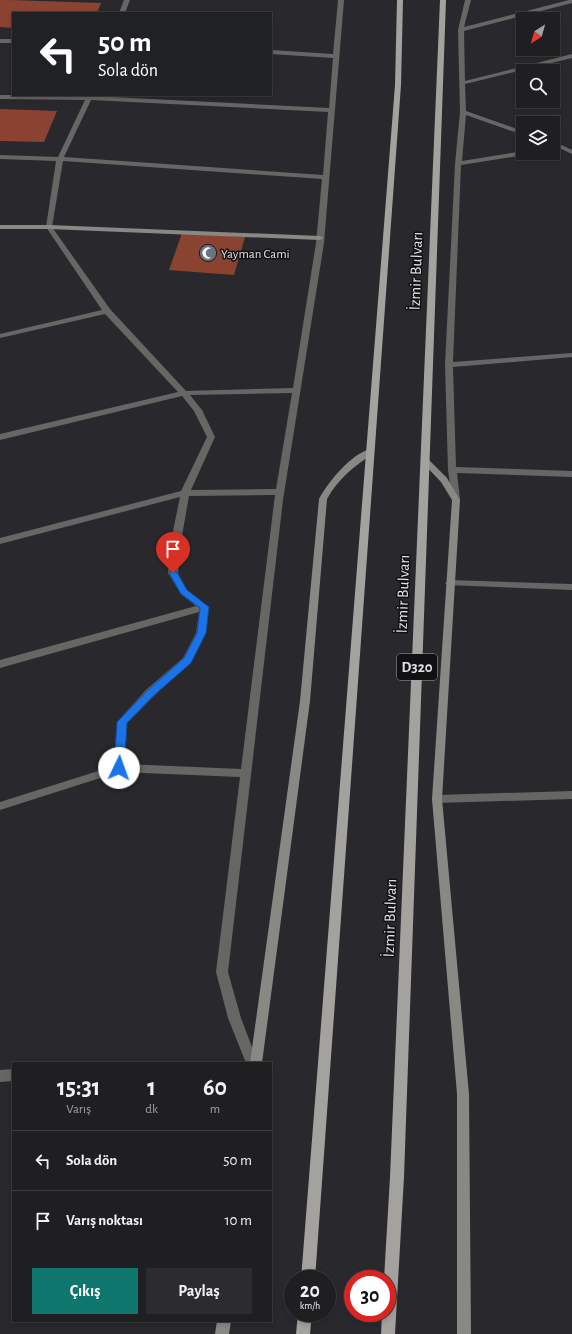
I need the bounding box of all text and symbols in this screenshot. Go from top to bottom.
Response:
north arrow [516,12,560,56]
map controls [516,12,560,160]
icon: left [32,28,84,80]
text: 50 m [98,29,152,57]
text: Sola dön [98,62,158,80]
button: search [516,64,560,108]
button: layers [516,116,560,160]
street label: İzmir Bulvarı [405,231,425,311]
mosque icon: Yayman Cami [198,243,218,263]
place label: Yayman Cami [221,248,290,261]
pin [156,532,190,573]
icon: arrive [162,538,184,560]
street label: İzmir Bulvarı [392,554,412,634]
road number: D320 [397,654,437,680]
position arrow [98,747,140,789]
street label: İzmir Bulvarı [379,878,399,958]
text: 15:31 [57,1076,100,1100]
text: 1 [147,1076,156,1100]
text: 60 [203,1076,227,1100]
text: Varış [66,1103,91,1116]
text: dk [145,1103,158,1116]
text: m [210,1103,220,1116]
icon: left [32,1150,54,1172]
text: Sola dön [66,1153,117,1168]
text: 50 m [223,1153,252,1168]
icon: arrive [32,1210,54,1232]
text: Varış noktası [66,1213,143,1228]
text: 10 m [224,1213,252,1228]
button: Çıkış [32,1268,138,1314]
button: Paylaş [146,1268,252,1314]
speed limit sign: 30 [344,1270,396,1322]
text: 20 [300,1281,320,1301]
text: km/h [300,1301,320,1311]

